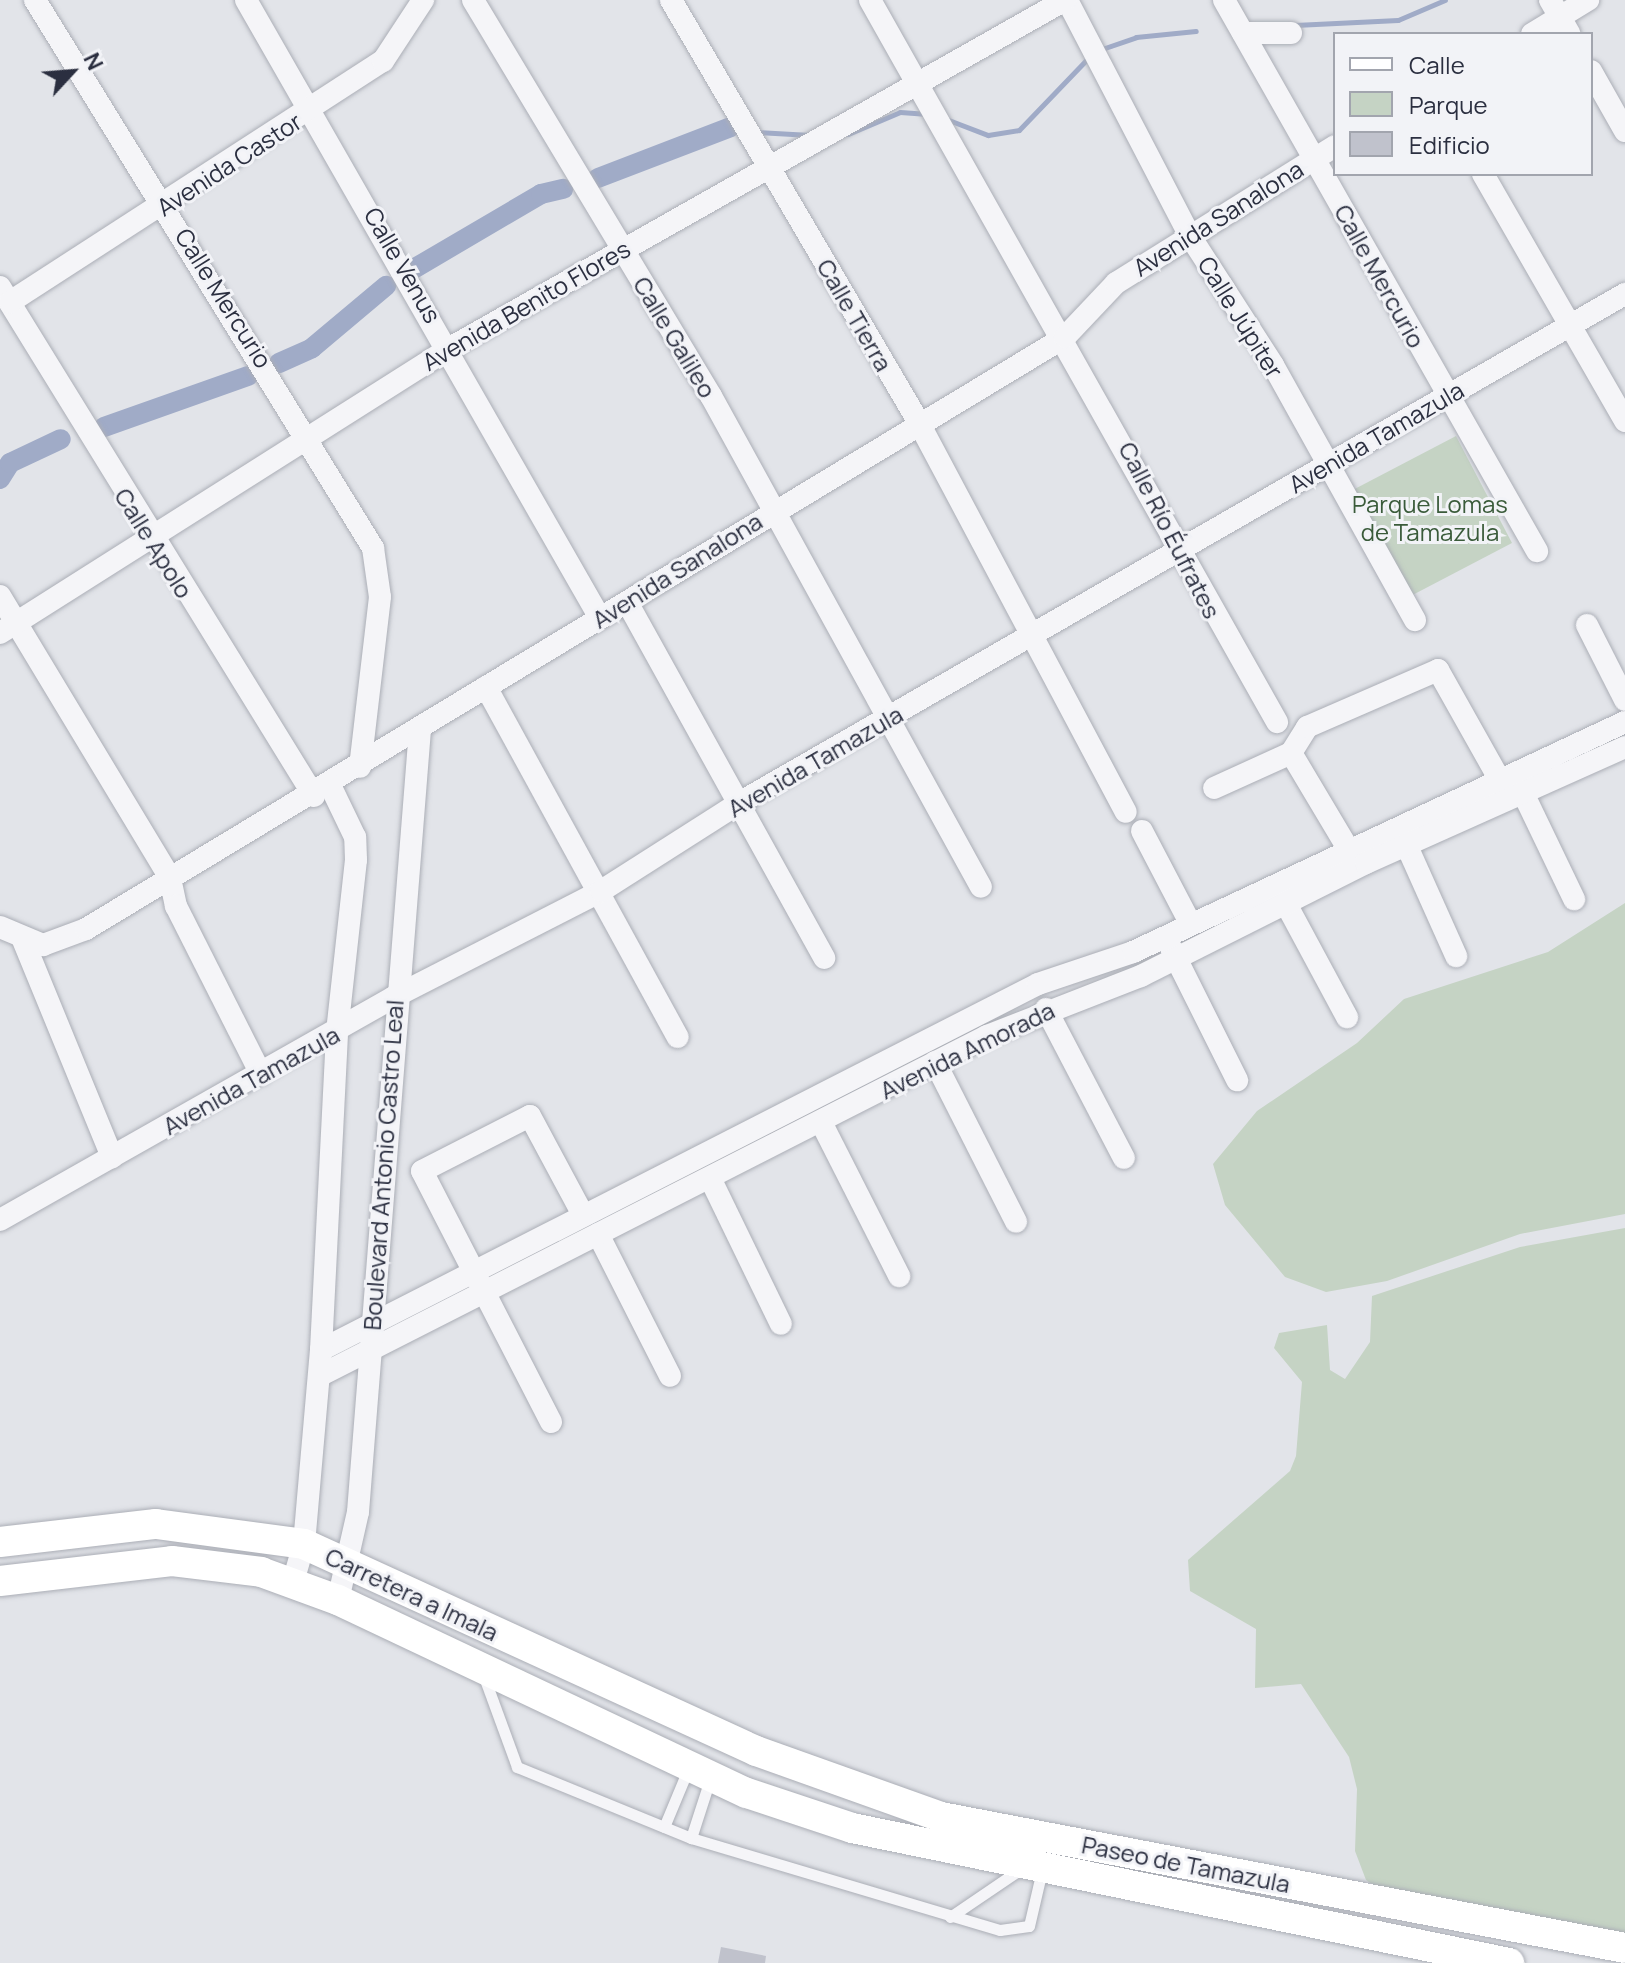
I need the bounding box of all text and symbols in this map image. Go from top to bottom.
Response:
north arrow [32,32,112,112]
legend [1333,32,1593,176]
text: N [77,48,111,75]
text: Calle [1409,48,1465,81]
text: Parque [1409,88,1487,121]
street label: Avenida Castor [151,106,307,222]
text: Edificio [1409,128,1490,161]
street label: Avenida Sanalona [1128,154,1308,282]
street label: Calle Mercurio [1329,199,1431,353]
street label: Calle Venus [358,202,448,328]
street label: Calle Mercurio [170,223,278,373]
street label: Avenida Benito Flores [417,234,635,376]
street label: Calle Júpiter [1192,251,1290,383]
street label: Calle Tierra [811,254,899,376]
street label: Calle Galileo [628,271,722,403]
street label: Avenida Tamazula [1283,375,1469,499]
street label: Calle Río Éufrates [1113,437,1227,623]
street label: Calle Apolo [109,483,199,603]
park label: Parque Lomas de Tamazula [1352,490,1508,546]
street label: Avenida Sanalona [587,506,767,634]
street label: Avenida Tamazula [722,699,908,823]
street label: Avenida Amorada [875,995,1059,1105]
street label: Boulevard Antonio Castro Leal [357,999,409,1331]
street label: Avenida Tamazula [158,1020,344,1140]
street label: Carretera a Imala [321,1541,503,1647]
street label: Paseo de Tamazula [1079,1830,1293,1898]

